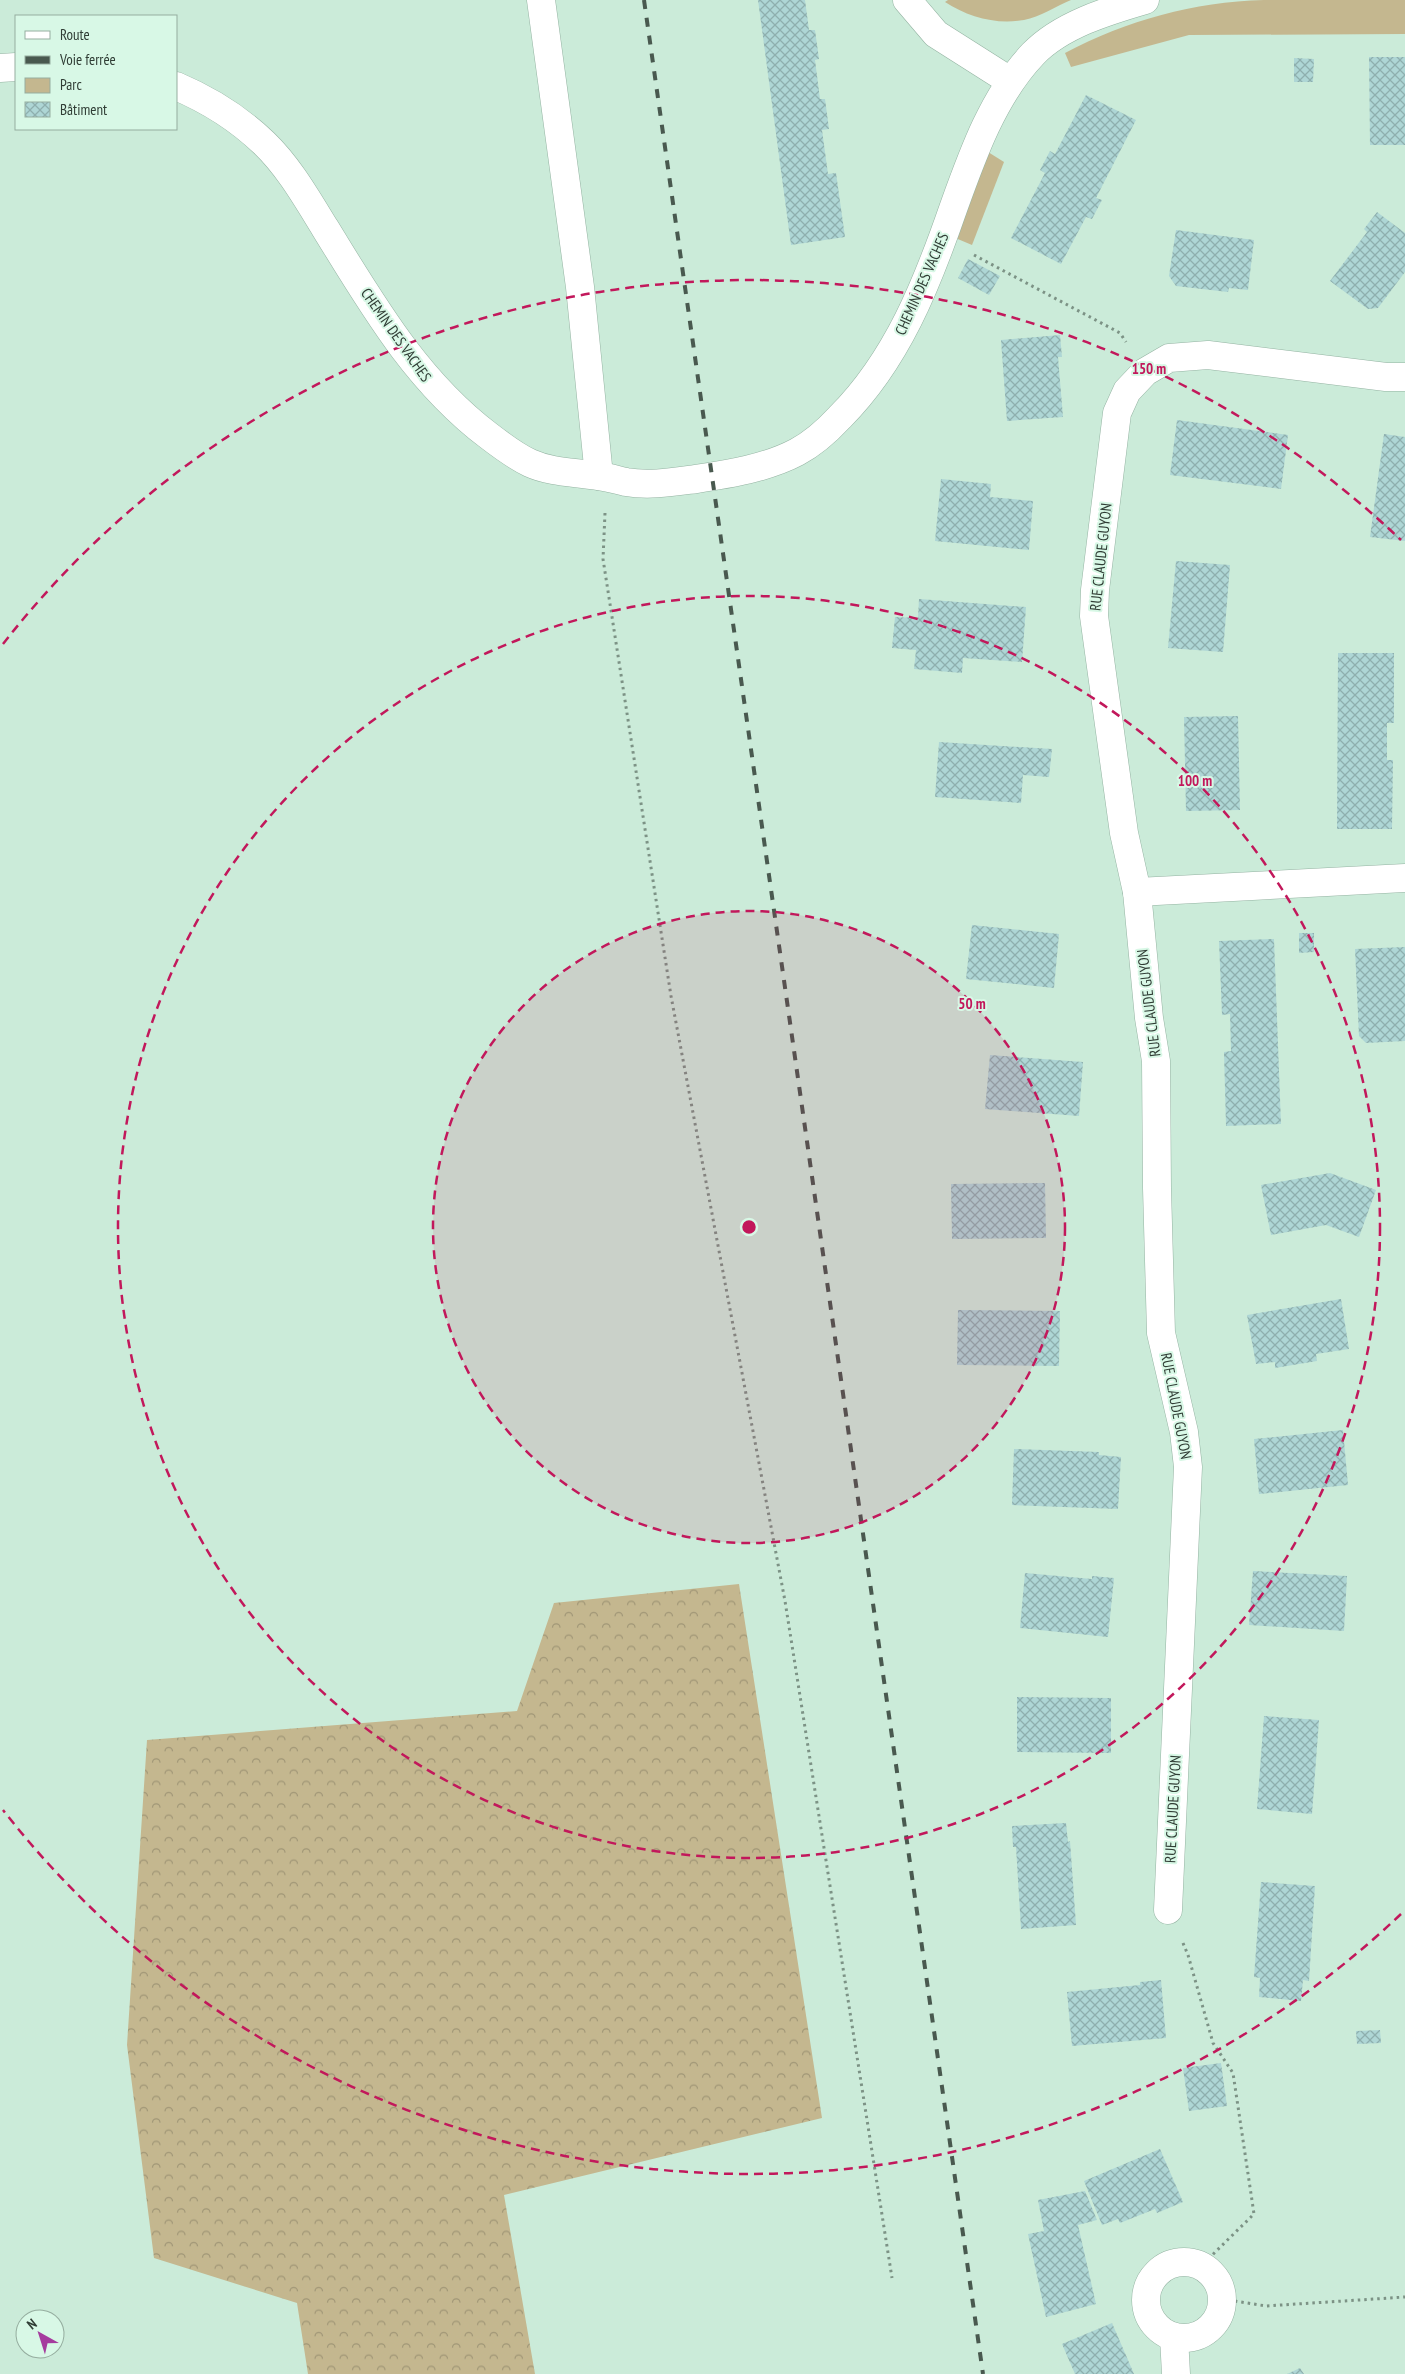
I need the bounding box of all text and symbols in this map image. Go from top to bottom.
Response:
legend [15,15,178,130]
text: Route [60,25,90,44]
text: Voie ferrée [59,50,116,69]
text: Parc [60,75,82,94]
text: Bâtiment [60,100,107,119]
street label: CHEMIN DES VACHES [890,230,953,338]
street label: CHEMIN DES VACHES [357,284,436,385]
text: 150 m [1132,359,1166,378]
street label: RUE CLAUDE GUYON [1085,502,1116,612]
text: 100 m [1178,771,1212,790]
street label: RUE CLAUDE GUYON [1132,948,1165,1058]
text: 50 m [958,994,986,1013]
centre of rings [740,1218,758,1236]
street label: RUE CLAUDE GUYON [1157,1351,1196,1461]
street label: RUE CLAUDE GUYON [1160,1755,1185,1863]
north arrow [15,2309,65,2359]
text: N [23,2315,40,2333]

